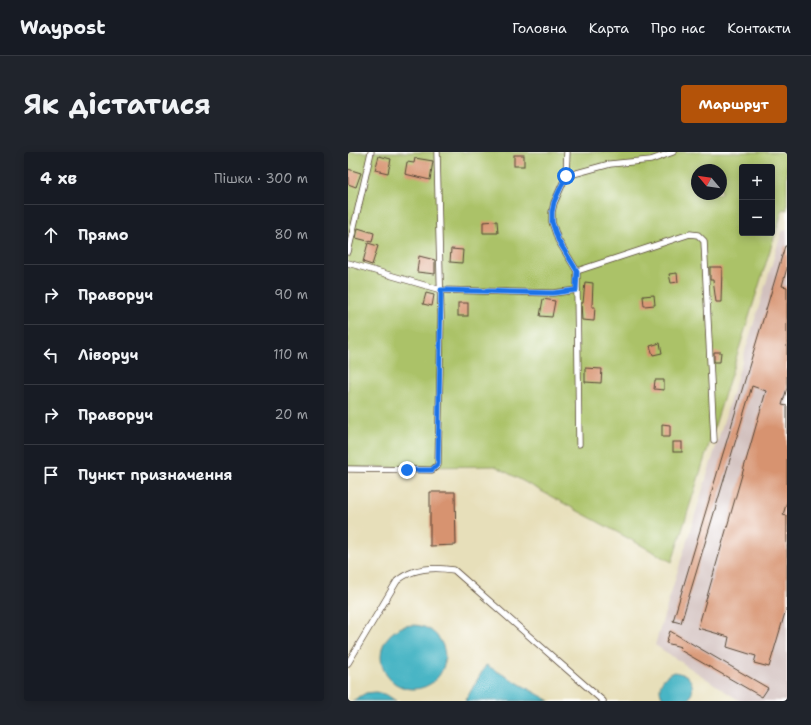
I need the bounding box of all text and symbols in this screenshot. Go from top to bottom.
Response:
text: Waypost [20,15,105,40]
text: Головна [512,19,567,37]
text: Карта [589,19,629,37]
text: Про нас [651,19,705,37]
text: Контакти [727,19,791,37]
text: Як дістатися [24,85,211,123]
button: Маршрут [681,85,787,123]
north arrow [691,164,727,200]
map controls [739,164,775,236]
button: + [739,164,775,200]
text: 4 хв [40,167,77,189]
route start [557,167,575,185]
text: Пішки · 300 m [214,170,308,187]
button: − [739,200,775,236]
icon: ahead [40,224,62,246]
text: Прямо [78,225,128,245]
text: 80 m [274,226,308,243]
icon: right [40,284,62,306]
text: Праворуч [78,285,153,305]
text: 90 m [274,286,308,303]
icon: left [40,344,62,366]
text: Ліворуч [78,345,138,365]
text: 110 m [273,346,308,363]
icon: right [40,404,62,426]
text: Праворуч [78,405,153,425]
text: 20 m [275,406,308,423]
route end [398,461,416,479]
icon: arrive [40,464,62,486]
text: Пункт призначення [78,465,233,485]

